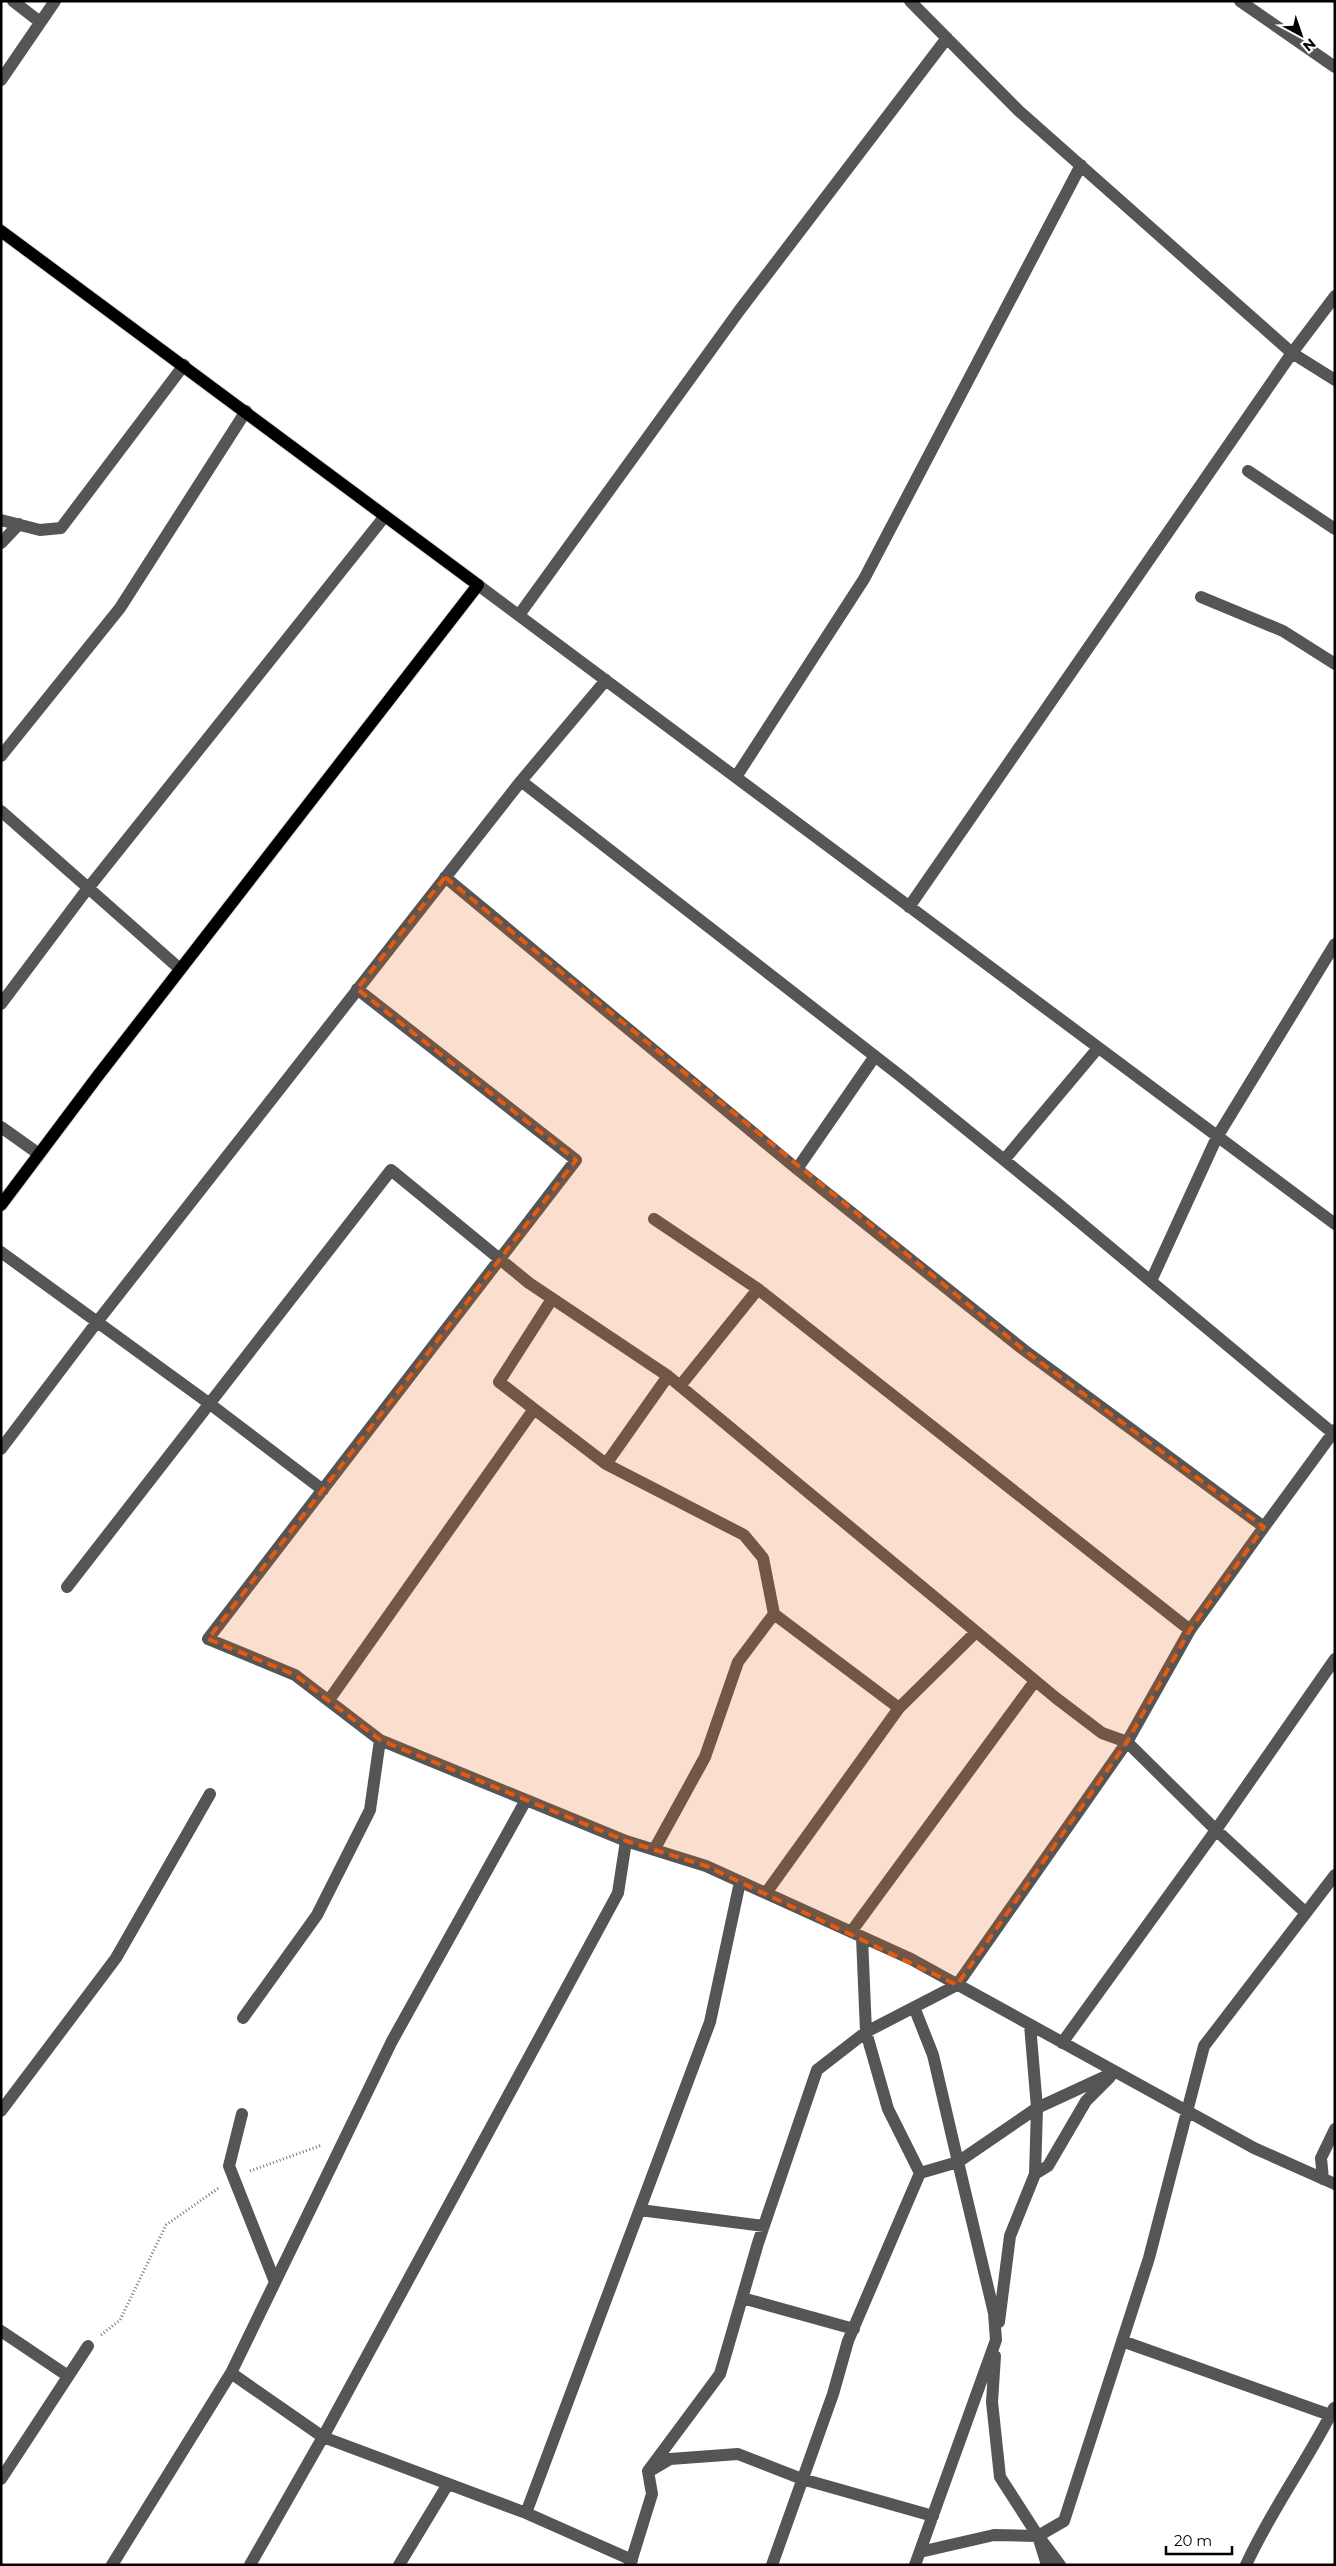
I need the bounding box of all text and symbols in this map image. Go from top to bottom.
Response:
north arrow [1276,10,1326,60]
text: N [1299,34,1319,55]
scale bar [1166,2524,1232,2556]
text: 20 m [1174,2531,1212,2550]

